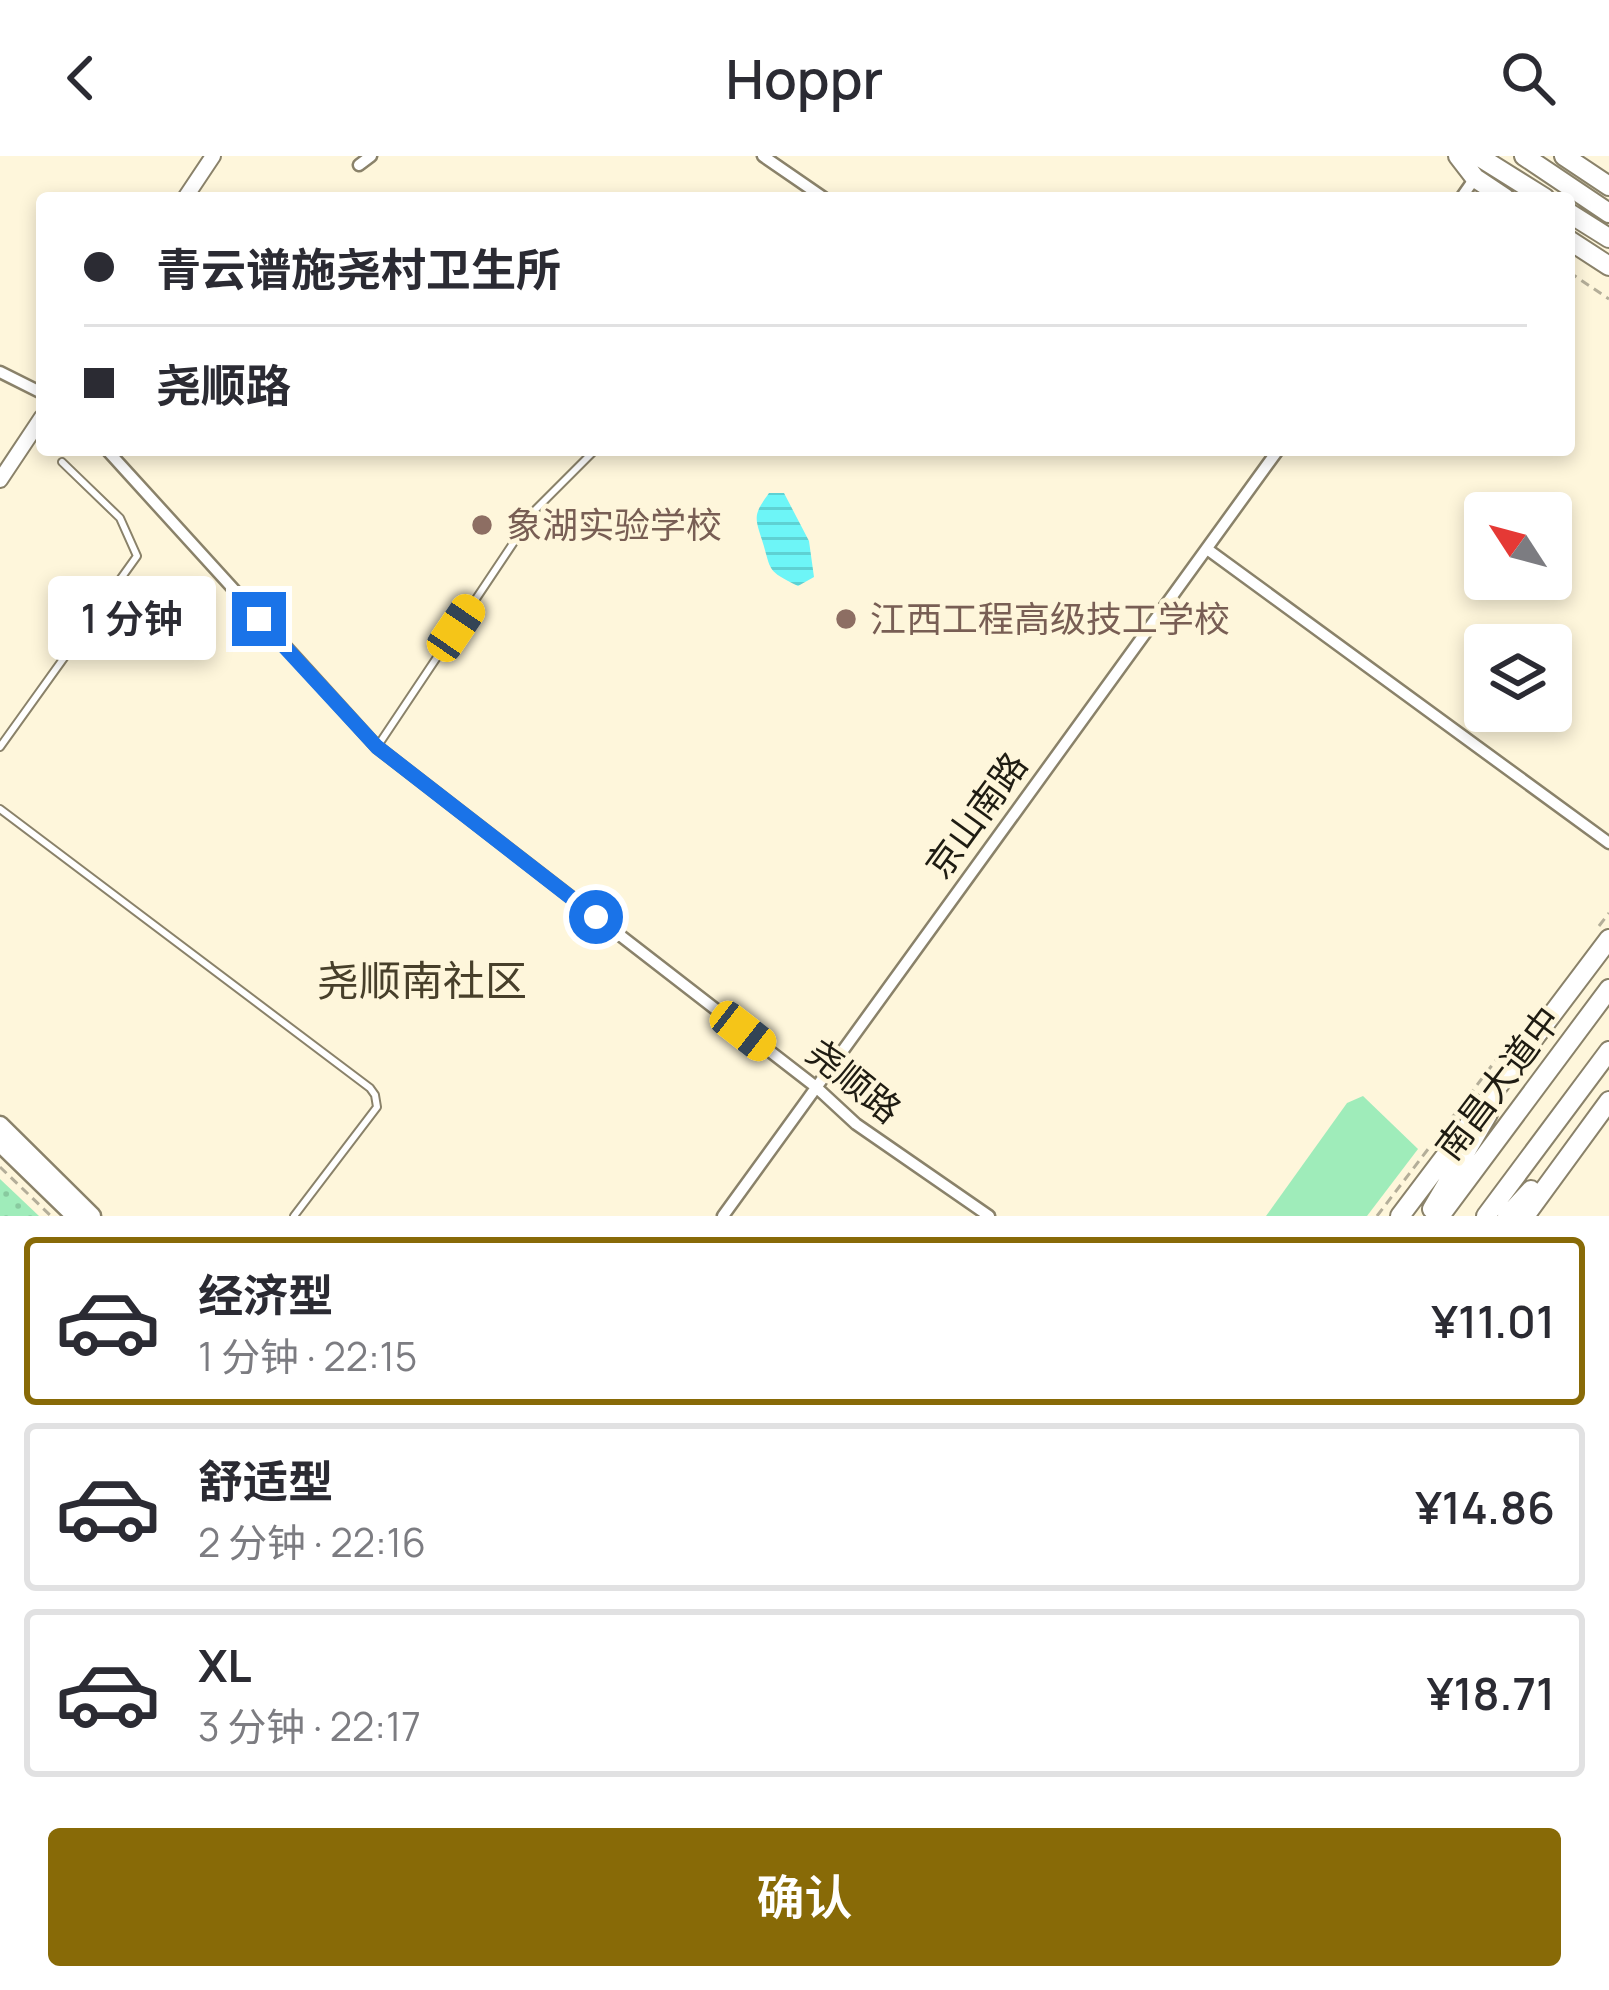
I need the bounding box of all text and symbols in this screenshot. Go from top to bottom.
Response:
text: Hoppr [726,41,883,115]
icon: back [48,45,114,111]
icon: search [1495,45,1561,111]
text: 青云谱施尧村卫生所 [156,238,561,300]
text: 尧顺路 [156,354,291,416]
north arrow [1464,492,1572,600]
map controls [1464,492,1572,732]
place label: 象湖实验学校 [506,500,722,549]
marker: 象湖实验学校 [469,512,495,538]
callout: 1 分钟 [49,577,217,661]
car [421,588,491,668]
text: 1 分钟 [81,591,183,645]
route end [232,592,286,646]
place label: 江西工程高级技工学校 [870,594,1230,643]
marker: 江西工程高级技工学校 [833,606,859,632]
button: layers [1464,624,1572,732]
street label: 京山南路 [913,742,1038,887]
route start [569,890,623,944]
district label: 尧顺南社区 [317,951,527,1009]
car [704,995,782,1067]
street label: 南昌大道中 [1424,996,1571,1169]
street label: 尧顺路 [797,1028,912,1134]
text: 经济型 [198,1264,333,1326]
icon: car [54,1267,162,1375]
text: ¥11.01 [1431,1290,1555,1352]
text: 1 分钟 · 22:15 [198,1329,417,1383]
text: 舒适型 [198,1450,333,1512]
icon: car [54,1453,162,1561]
text: ¥14.86 [1415,1476,1555,1538]
text: 2 分钟 · 22:16 [198,1515,426,1569]
text: XL [198,1634,252,1696]
icon: car [54,1639,162,1747]
text: ¥18.71 [1427,1662,1555,1724]
text: 3 分钟 · 22:17 [198,1699,421,1753]
button: 确认 [48,1828,1561,1966]

